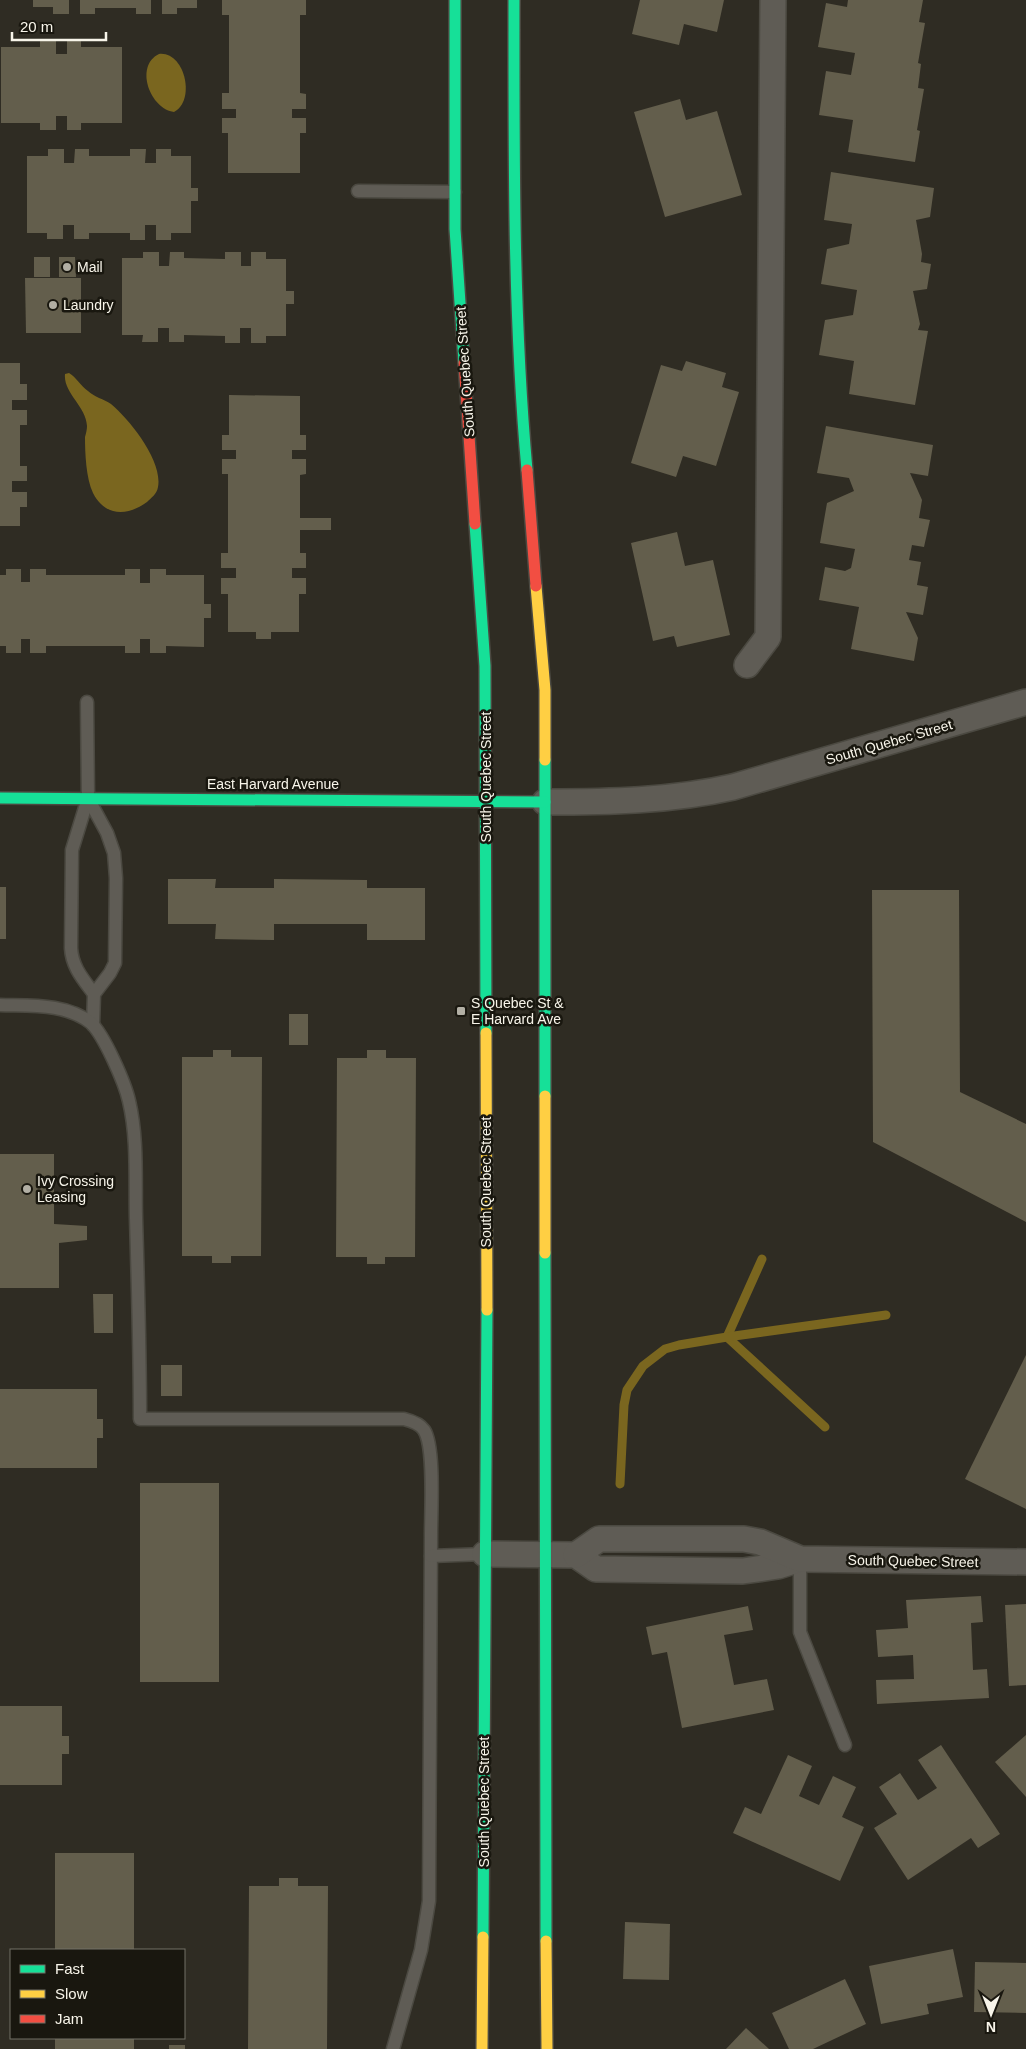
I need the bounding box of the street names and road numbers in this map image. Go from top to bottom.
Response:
street label: South Quebec Street [452,306,478,438]
street label: South Quebec Street [478,712,494,842]
street label: South Quebec Street [824,716,954,768]
street label: East Harvard Avenue [207,776,339,792]
street label: South Quebec Street [478,1117,494,1247]
street label: South Quebec Street [847,1552,979,1570]
street label: South Quebec Street [476,1737,492,1867]

